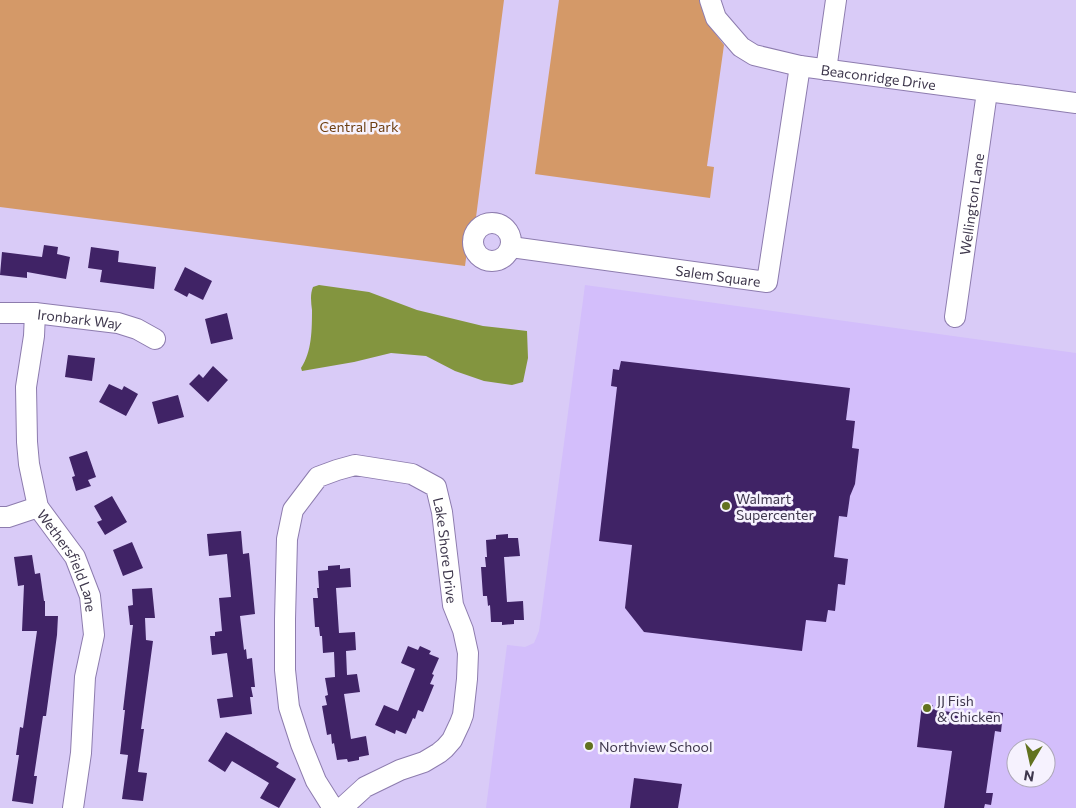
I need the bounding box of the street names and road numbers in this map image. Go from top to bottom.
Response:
street label: Beaconridge Drive [820,60,937,93]
street label: Wellington Lane [955,152,987,256]
street label: Salem Square [674,261,762,290]
street label: Ironbark Way [36,305,124,332]
street label: Lake Shore Drive [430,495,461,604]
street label: Wethersfield Lane [34,506,100,613]

